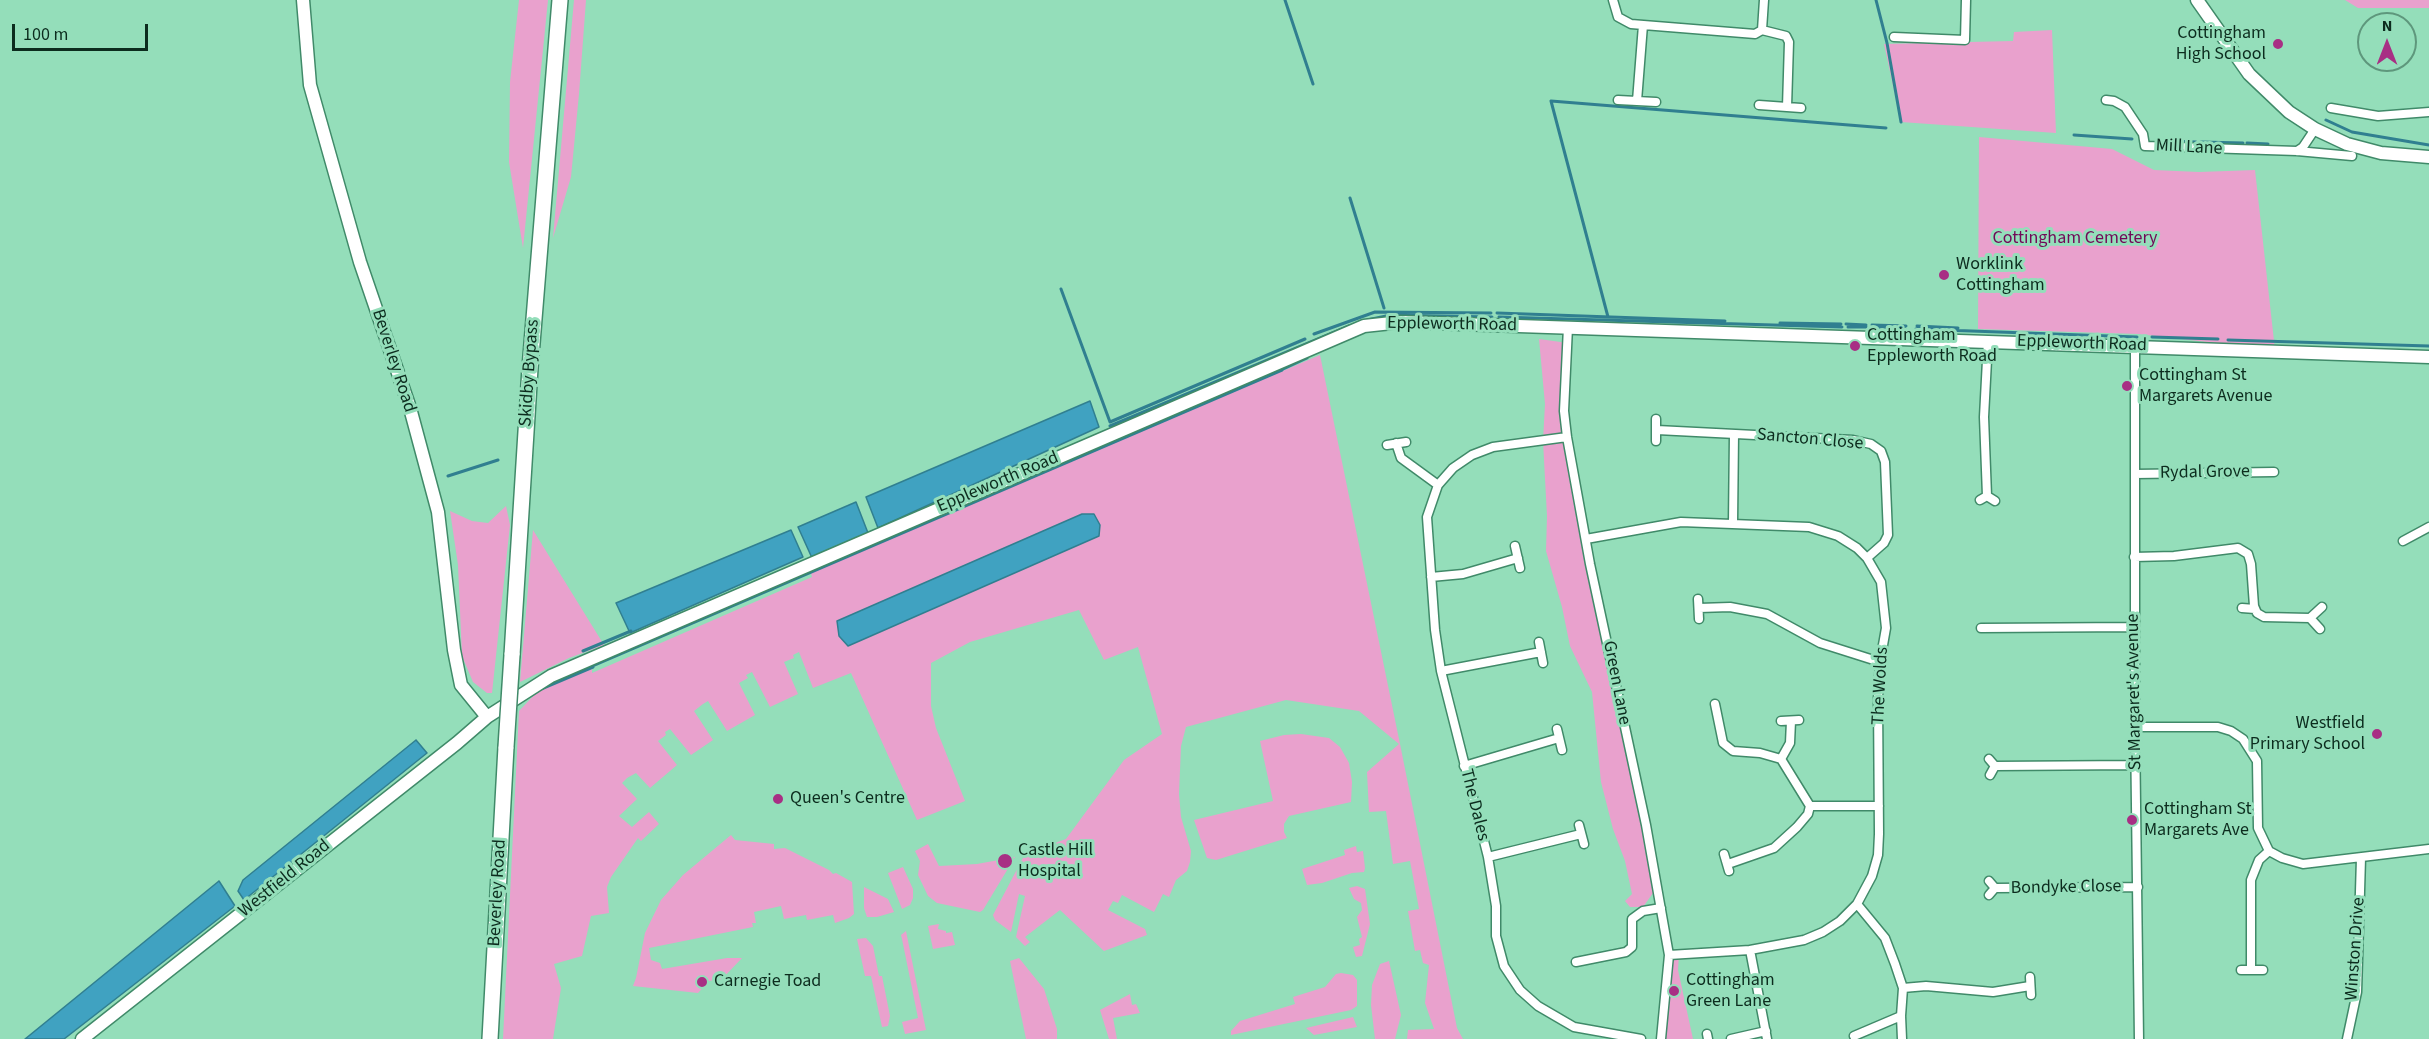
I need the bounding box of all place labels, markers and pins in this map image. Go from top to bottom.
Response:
place label: Cottingham High School [2176,23,2266,66]
marker: Cottingham High School [2271,37,2285,51]
place label: Worklink Cottingham [1956,254,2045,296]
marker: Worklink Cottingham [1937,268,1951,282]
place label: Cottingham Eppleworth Road [1867,325,1997,368]
marker: Cottingham Eppleworth Road [1848,339,1862,353]
place label: Cottingham St Margarets Avenue [2139,365,2272,407]
marker: Cottingham St Margarets Avenue [2120,379,2134,393]
place label: Westfield Primary School [2250,713,2365,756]
marker: Westfield Primary School [2370,727,2384,741]
place label: Queen's Centre [790,788,905,810]
marker: Queen's Centre [771,792,785,806]
place label: Cottingham St Margarets Ave [2144,799,2252,842]
marker: Cottingham St Margarets Ave [2125,813,2139,827]
place label: Castle Hill Hospital [1018,840,1093,882]
marker: Castle Hill Hospital [996,852,1014,870]
place label: Cottingham Green Lane [1686,970,1775,1012]
place label: Carnegie Toad [714,971,821,993]
marker: Carnegie Toad [695,975,709,989]
marker: Cottingham Green Lane [1667,984,1681,998]

